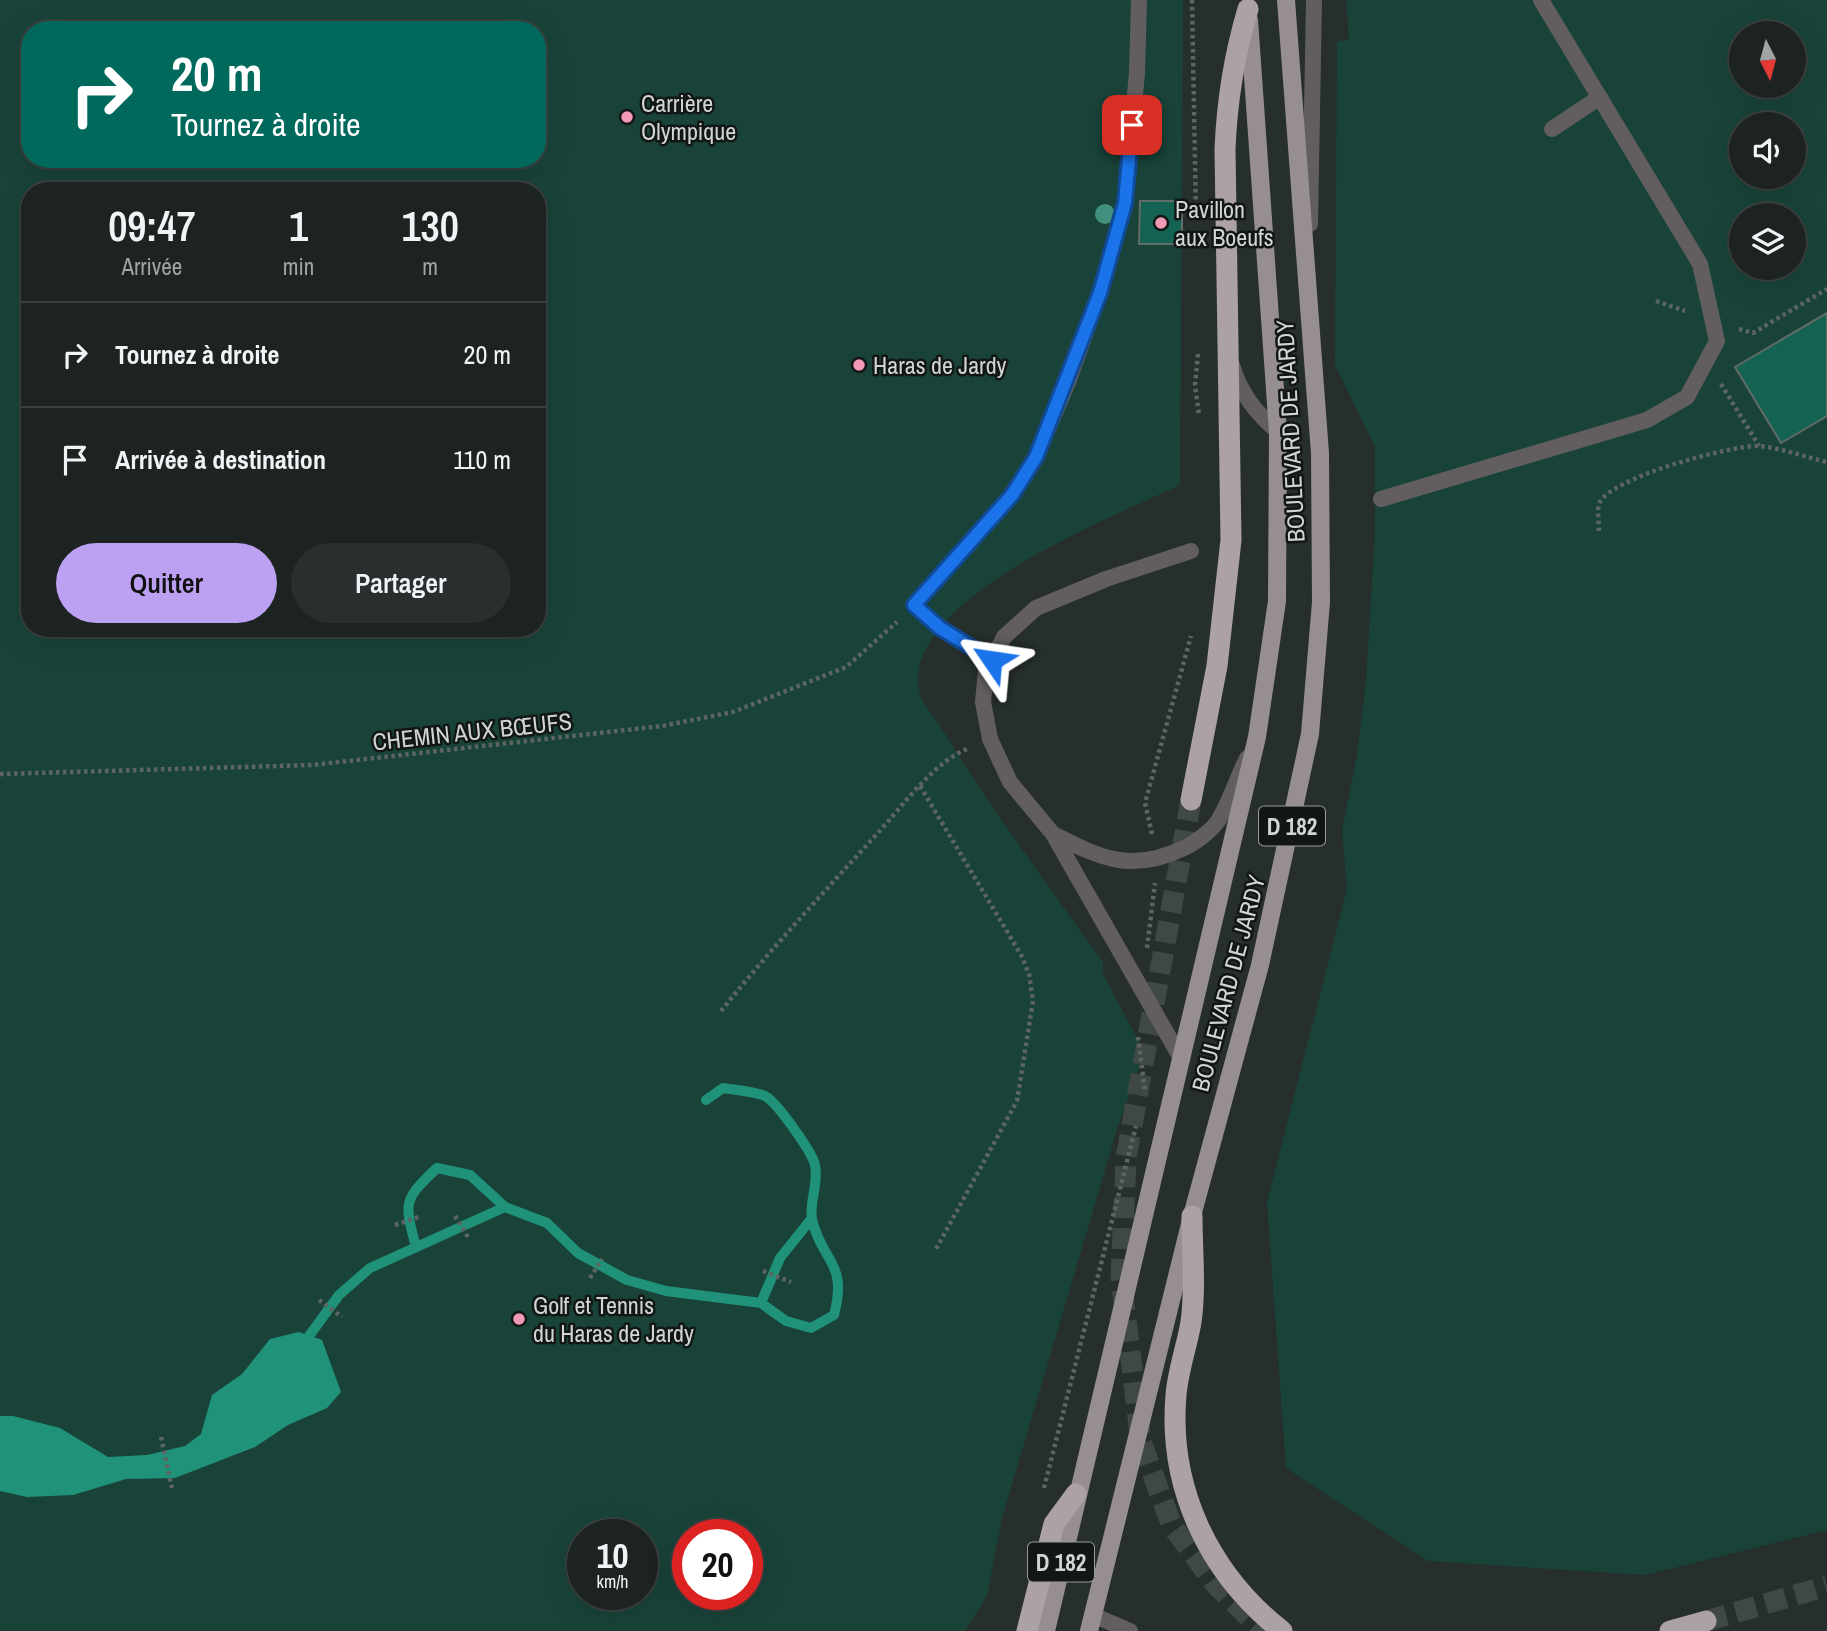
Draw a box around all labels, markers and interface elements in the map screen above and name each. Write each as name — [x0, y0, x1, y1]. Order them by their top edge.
north arrow — [1729, 21, 1806, 98]
map controls — [1729, 21, 1806, 280]
text: 20 m — [171, 40, 263, 106]
icon: right — [56, 49, 147, 140]
place label: Carrière Olympique — [641, 87, 736, 147]
pin — [1102, 95, 1162, 155]
text: Tournez à droite — [171, 103, 361, 146]
icon: arrive — [1113, 106, 1151, 144]
marker: Carrière Olympique — [619, 109, 635, 125]
button: sound — [1729, 112, 1806, 189]
place label: Pavillon aux Boeufs — [1175, 193, 1273, 253]
text: 09:47 — [108, 198, 196, 254]
text: 1 — [289, 198, 308, 254]
text: 130 — [401, 198, 459, 254]
button: layers — [1729, 203, 1806, 280]
marker: Pavillon aux Boeufs — [1153, 215, 1169, 231]
text: Arrivée — [121, 251, 182, 282]
text: min — [283, 251, 314, 282]
text: m — [422, 251, 438, 282]
street label: BOULEVARD DE JARDY — [1268, 319, 1312, 543]
icon: right — [56, 336, 94, 374]
text: Tournez à droite — [115, 337, 279, 372]
text: 20 m — [464, 337, 511, 372]
place label: Haras de Jardy — [873, 349, 1007, 381]
marker: Haras de Jardy — [851, 357, 867, 373]
icon: arrive — [56, 441, 94, 479]
text: Arrivée à destination — [115, 442, 326, 477]
text: 110 m — [453, 442, 511, 477]
button: Quitter — [56, 543, 277, 623]
button: Partager — [291, 543, 511, 623]
position arrow — [955, 623, 1029, 697]
street label: CHEMIN AUX BŒUFS — [371, 705, 573, 757]
road number: D 182 — [1259, 806, 1325, 846]
street label: BOULEVARD DE JARDY — [1184, 871, 1272, 1095]
place label: Golf et Tennis du Haras de Jardy — [533, 1289, 694, 1349]
marker: Golf et Tennis du Haras de Jardy — [511, 1311, 527, 1327]
speed limit sign: 20 — [672, 1519, 763, 1610]
text: 10 — [597, 1532, 628, 1579]
road number: D 182 — [1028, 1542, 1094, 1582]
text: km/h — [597, 1569, 629, 1594]

